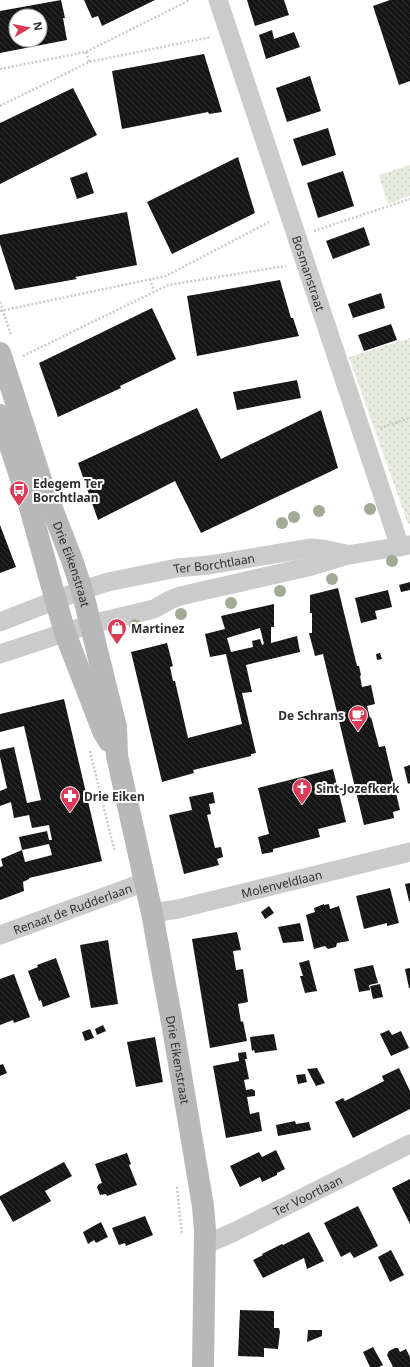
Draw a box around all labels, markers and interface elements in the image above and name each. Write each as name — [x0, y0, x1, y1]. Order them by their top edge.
north arrow — [8, 8, 48, 48]
text: N — [30, 20, 47, 32]
street label: Bosmanstraat — [288, 233, 330, 314]
place label: Edegem Ter Borchtlaan — [33, 475, 103, 506]
bus stop icon: Edegem Ter Borchtlaan — [8, 479, 30, 507]
street label: Drie Eikenstraat — [49, 519, 95, 609]
street label: Ter Borchtlaan — [172, 549, 256, 577]
shop icon: Martinez — [106, 617, 128, 645]
place label: Martinez — [131, 620, 185, 637]
cafe icon: De Schrans — [347, 704, 369, 732]
place label: De Schrans — [278, 707, 344, 724]
church icon: Sint-Jozefkerk — [291, 777, 313, 805]
place label: Sint-Jozefkerk — [316, 780, 400, 797]
pharmacy icon: Drie Eiken — [59, 785, 81, 813]
place label: Drie Eiken — [84, 788, 145, 805]
street label: Molenveldlaan — [239, 865, 324, 902]
street label: Renaat de Rudderlaan — [11, 879, 134, 938]
street label: Drie Eikenstraat — [162, 1014, 194, 1106]
street label: Ter Voortlaan — [270, 1171, 345, 1220]

